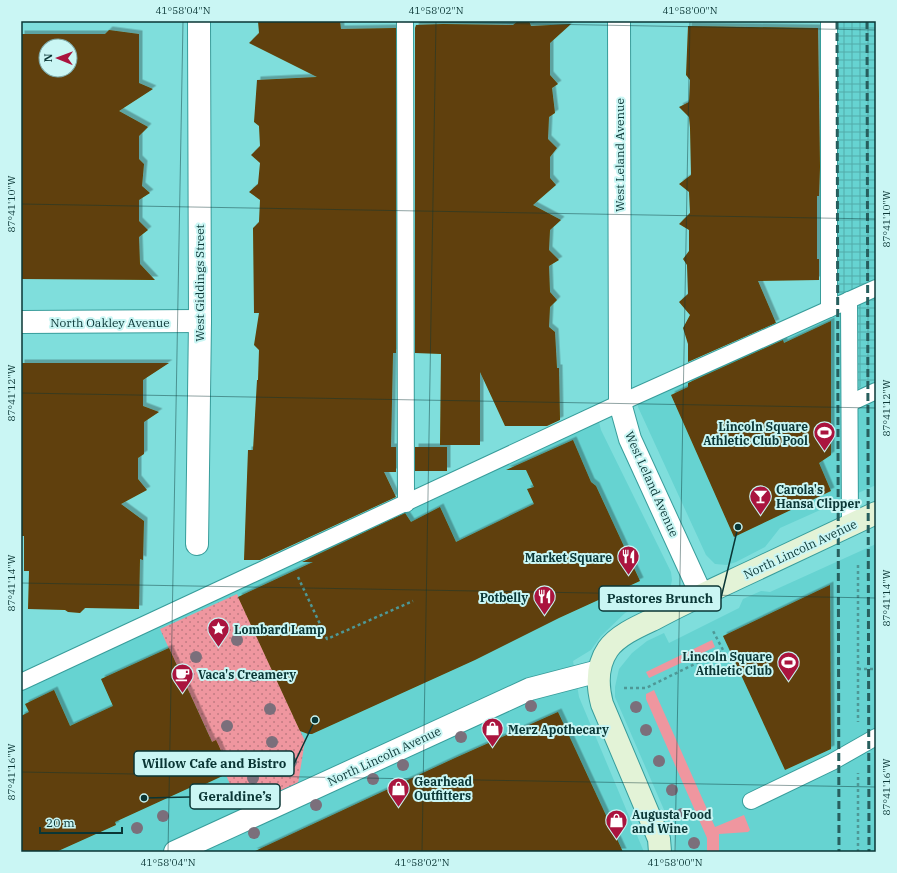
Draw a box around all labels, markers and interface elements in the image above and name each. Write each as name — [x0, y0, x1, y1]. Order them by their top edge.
text: 41°58'04"N — [156, 4, 211, 17]
text: 41°58'02"N — [409, 4, 464, 17]
text: 41°58'00"N — [663, 4, 718, 17]
north arrow — [38, 38, 78, 78]
text: N — [41, 53, 55, 62]
street label: West Leland Avenue — [612, 98, 627, 212]
text: 87°41'10"W — [5, 175, 18, 233]
text: 87°41'10"W — [880, 190, 893, 248]
street label: West Giddings Street — [192, 224, 207, 342]
street label: North Oakley Avenue — [50, 315, 170, 330]
text: 87°41'12"W — [5, 364, 18, 422]
text: 87°41'12"W — [880, 379, 893, 437]
place label: Lincoln Square Athletic Club Pool — [703, 419, 808, 448]
sports icon: Lincoln Square Athletic Club Pool — [811, 420, 837, 453]
street label: West Leland Avenue — [622, 429, 682, 539]
place label: Carola's Hansa Clipper — [776, 482, 860, 511]
bar icon: Carola's Hansa Clipper — [748, 483, 774, 516]
street label: North Lincoln Avenue — [741, 516, 859, 582]
restaurant icon: Market Square — [615, 544, 641, 577]
place label: Market Square — [525, 550, 612, 565]
text: 87°41'14"W — [5, 554, 18, 612]
text: 87°41'14"W — [880, 569, 893, 627]
restaurant icon: Potbelly — [531, 584, 557, 617]
callout: Pastores Brunch — [599, 586, 721, 611]
place label: Potbelly — [480, 590, 528, 605]
text: Pastores Brunch — [607, 590, 714, 607]
place icon: Lombard Lamp — [205, 616, 231, 649]
place label: Lombard Lamp — [234, 622, 325, 637]
place label: Lincoln Square Athletic Club — [682, 649, 772, 678]
sports icon: Lincoln Square Athletic Club — [775, 650, 801, 683]
cafe icon: Vaca's Creamery — [169, 661, 195, 694]
place label: Vaca's Creamery — [198, 667, 296, 682]
shop icon: Merz Apothecary — [480, 716, 506, 749]
place label: Merz Apothecary — [508, 722, 609, 737]
street label: North Lincoln Avenue — [325, 723, 443, 789]
text: 87°41'16"W — [5, 743, 18, 801]
callout: Willow Cafe and Bistro — [134, 751, 294, 776]
text: Willow Cafe and Bistro — [142, 755, 287, 772]
text: 87°41'16"W — [880, 758, 893, 816]
place label: Gearhead Outfitters — [414, 774, 473, 803]
shop icon: Gearhead Outfitters — [386, 775, 412, 808]
callout: Geraldine’s — [190, 784, 280, 809]
text: Geraldine’s — [198, 788, 272, 805]
place label: Augusta Food and Wine — [632, 807, 712, 836]
shop icon: Augusta Food and Wine — [604, 808, 630, 841]
scale bar — [40, 809, 122, 835]
text: 20 m — [46, 815, 75, 830]
text: 41°58'04"N — [141, 856, 196, 869]
text: 41°58'02"N — [395, 856, 450, 869]
text: 41°58'00"N — [648, 856, 703, 869]

